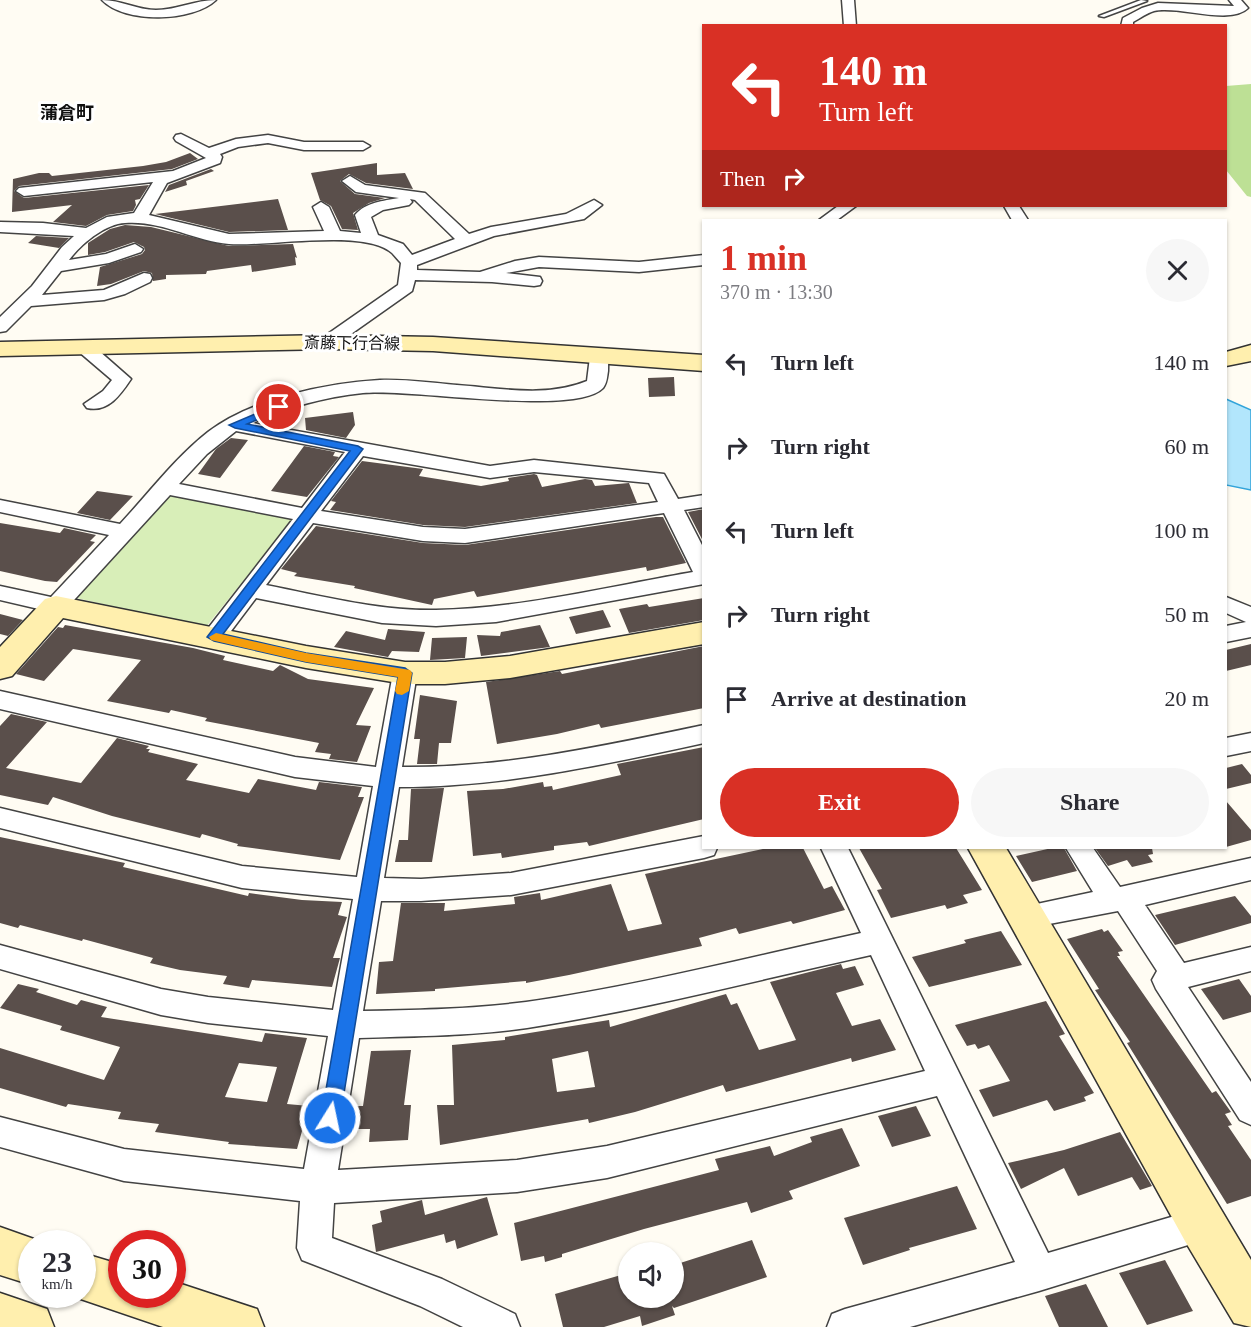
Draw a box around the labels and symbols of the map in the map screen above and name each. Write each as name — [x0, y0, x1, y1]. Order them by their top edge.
district label: 蒲倉町 — [40, 103, 94, 123]
street label: 斎藤下行合線 — [304, 334, 400, 352]
pin — [253, 381, 304, 432]
position arrow — [298, 1086, 362, 1150]
speed limit sign: 30 — [108, 1230, 186, 1308]

